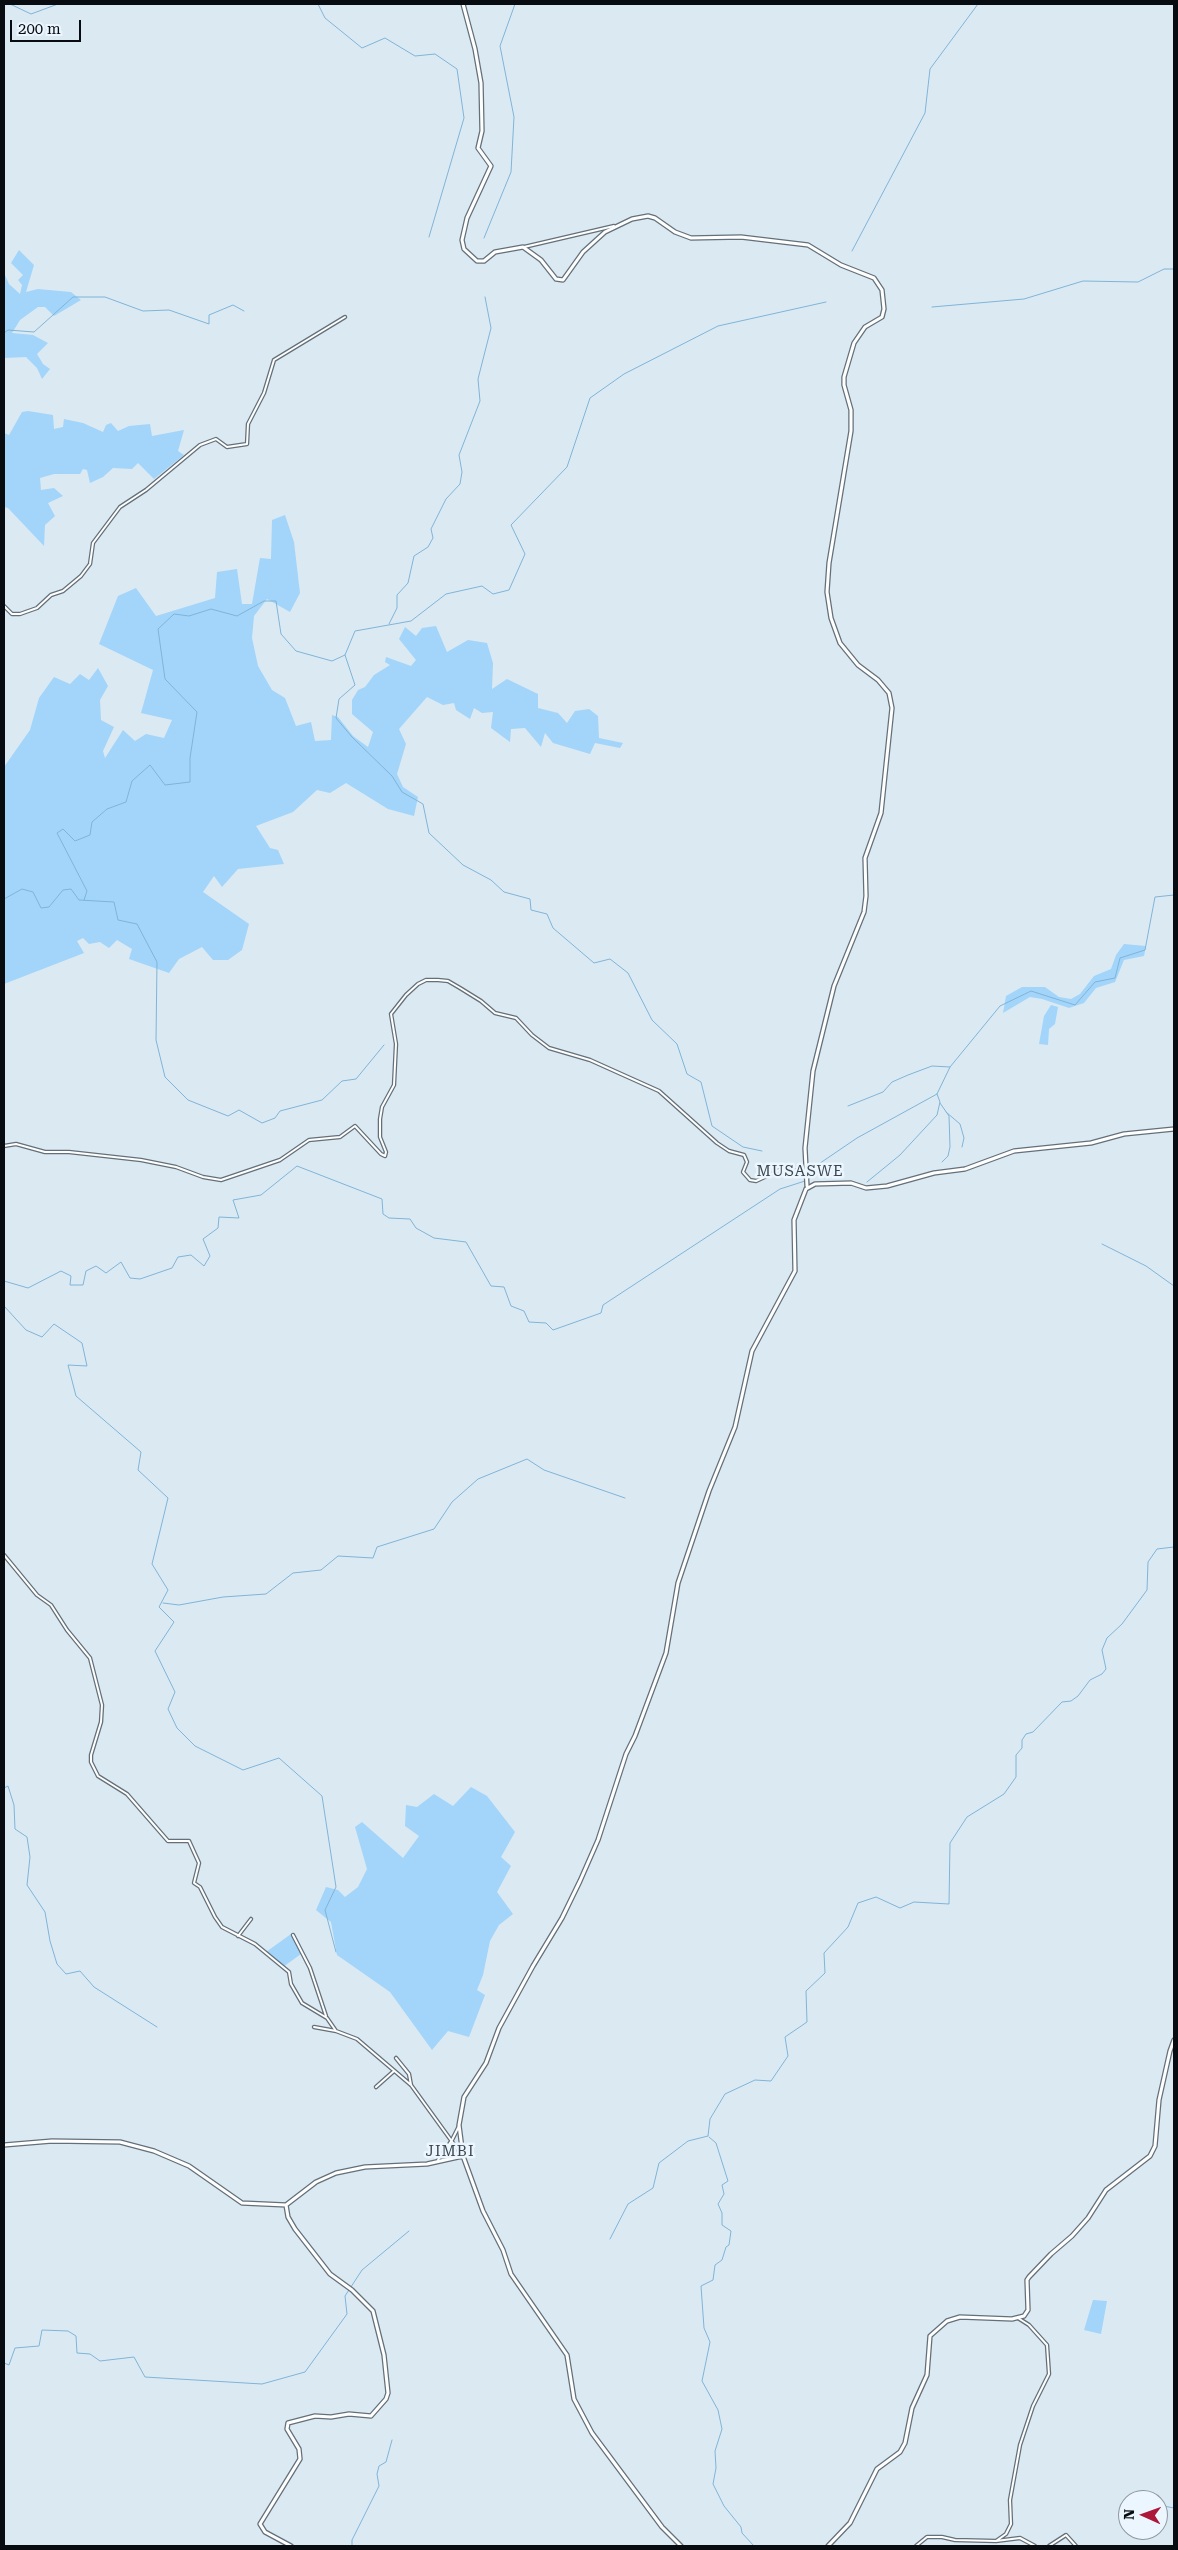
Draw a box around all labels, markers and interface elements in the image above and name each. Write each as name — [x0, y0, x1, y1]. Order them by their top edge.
scale bar — [12, 10, 84, 42]
text: 200 m — [18, 20, 61, 38]
district label: MUSASWE — [756, 1163, 844, 1181]
district label: JIMBI — [425, 2143, 475, 2161]
north arrow — [1118, 2490, 1168, 2540]
text: N — [1121, 2509, 1137, 2520]

